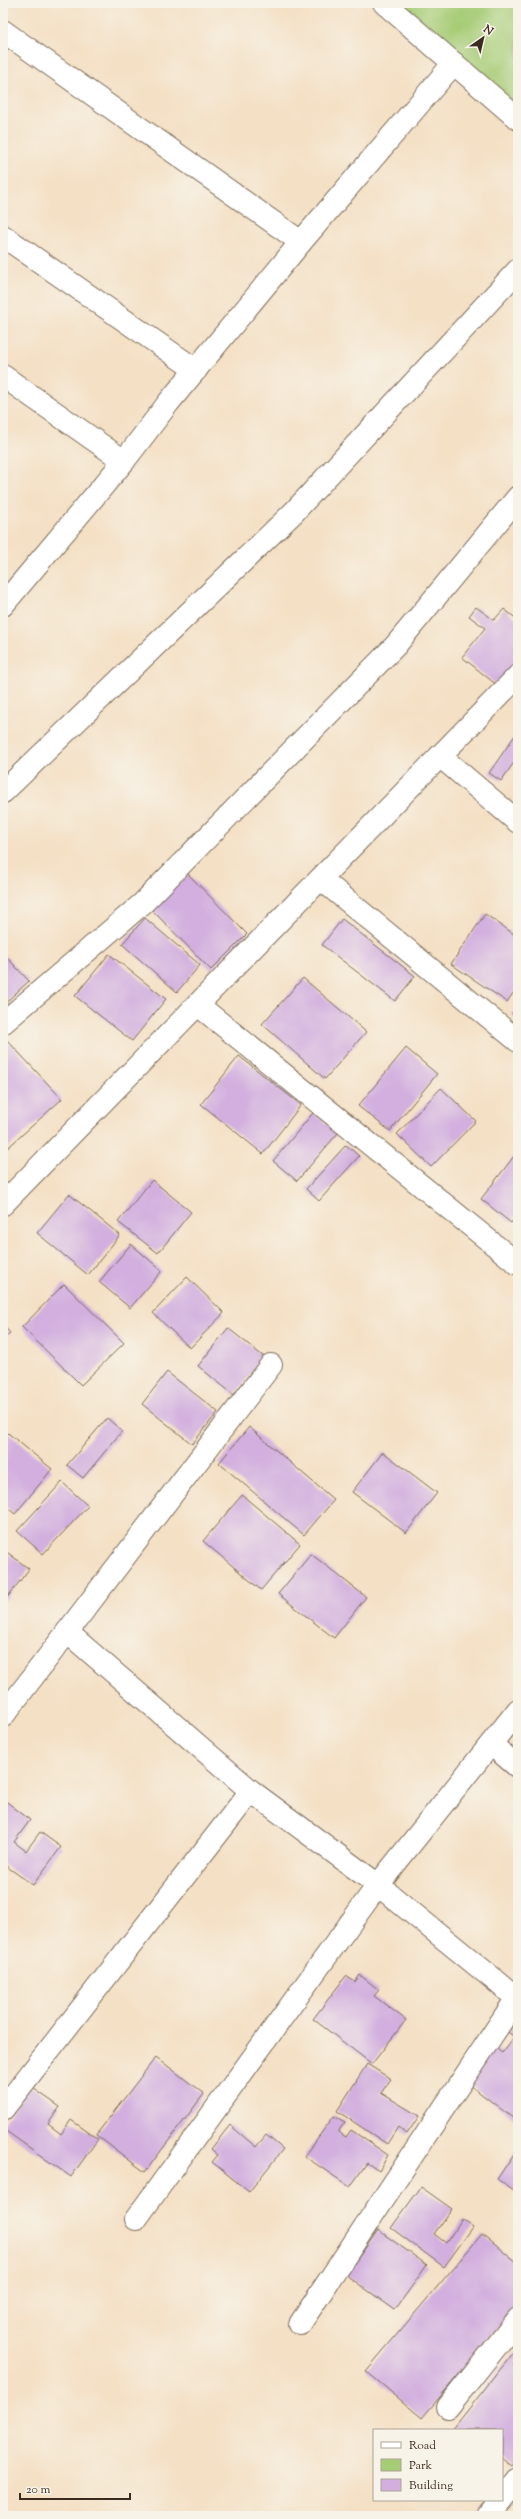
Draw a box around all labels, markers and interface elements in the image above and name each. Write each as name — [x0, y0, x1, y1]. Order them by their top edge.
north arrow — [463, 18, 503, 58]
text: N — [479, 21, 496, 40]
legend — [373, 2429, 503, 2501]
text: Road — [409, 2437, 436, 2455]
text: Park — [409, 2457, 432, 2475]
scale bar — [20, 2475, 130, 2501]
text: Building — [409, 2477, 453, 2495]
text: 20 m — [26, 2481, 51, 2499]

